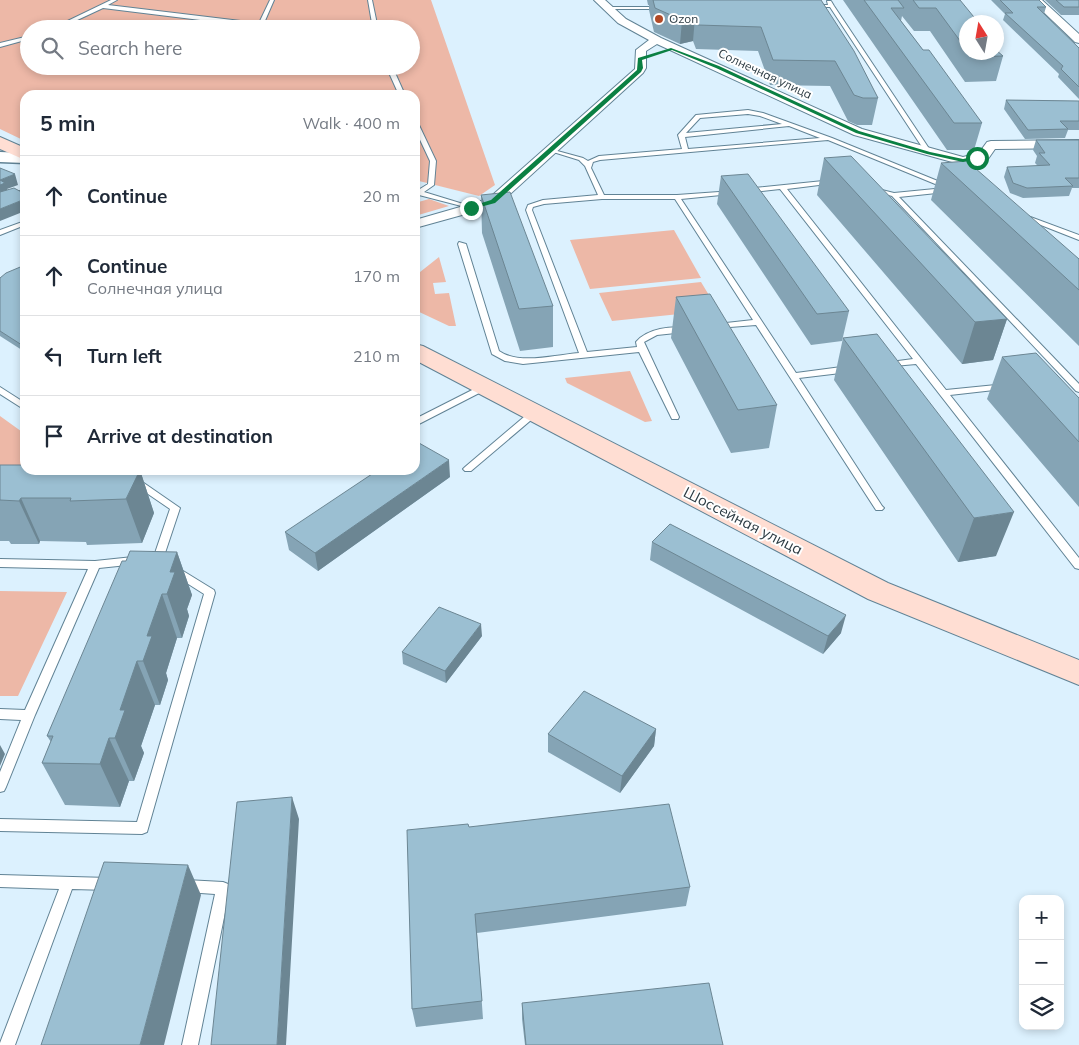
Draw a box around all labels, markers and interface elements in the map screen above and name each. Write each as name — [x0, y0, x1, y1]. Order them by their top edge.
place label: Ozon — [669, 11, 698, 26]
marker: Ozon — [653, 13, 665, 25]
north arrow — [959, 15, 1004, 60]
search box — [20, 20, 420, 75]
icon: search — [38, 34, 66, 62]
text: Search here — [78, 36, 182, 60]
street label: Солнечная улица — [716, 45, 814, 102]
text: 5 min — [40, 110, 95, 136]
text: Walk · 400 m — [302, 113, 400, 133]
route start — [966, 147, 989, 170]
icon: ahead — [40, 182, 68, 210]
text: Continue — [87, 184, 167, 208]
text: 20 m — [363, 186, 400, 206]
route end — [460, 197, 483, 220]
text: Continue — [87, 254, 167, 278]
icon: ahead — [40, 262, 68, 290]
text: 170 m — [353, 266, 400, 286]
text: Солнечная улица — [87, 278, 223, 298]
icon: left — [40, 342, 68, 370]
text: Turn left — [87, 344, 162, 368]
text: 210 m — [353, 346, 400, 366]
icon: arrive — [40, 422, 68, 450]
text: Arrive at destination — [87, 424, 273, 448]
street label: Шоссейная улица — [680, 482, 806, 559]
map controls — [1019, 895, 1064, 1030]
button: + — [1019, 895, 1064, 940]
button: − — [1019, 940, 1064, 985]
button: layers — [1019, 985, 1064, 1030]

